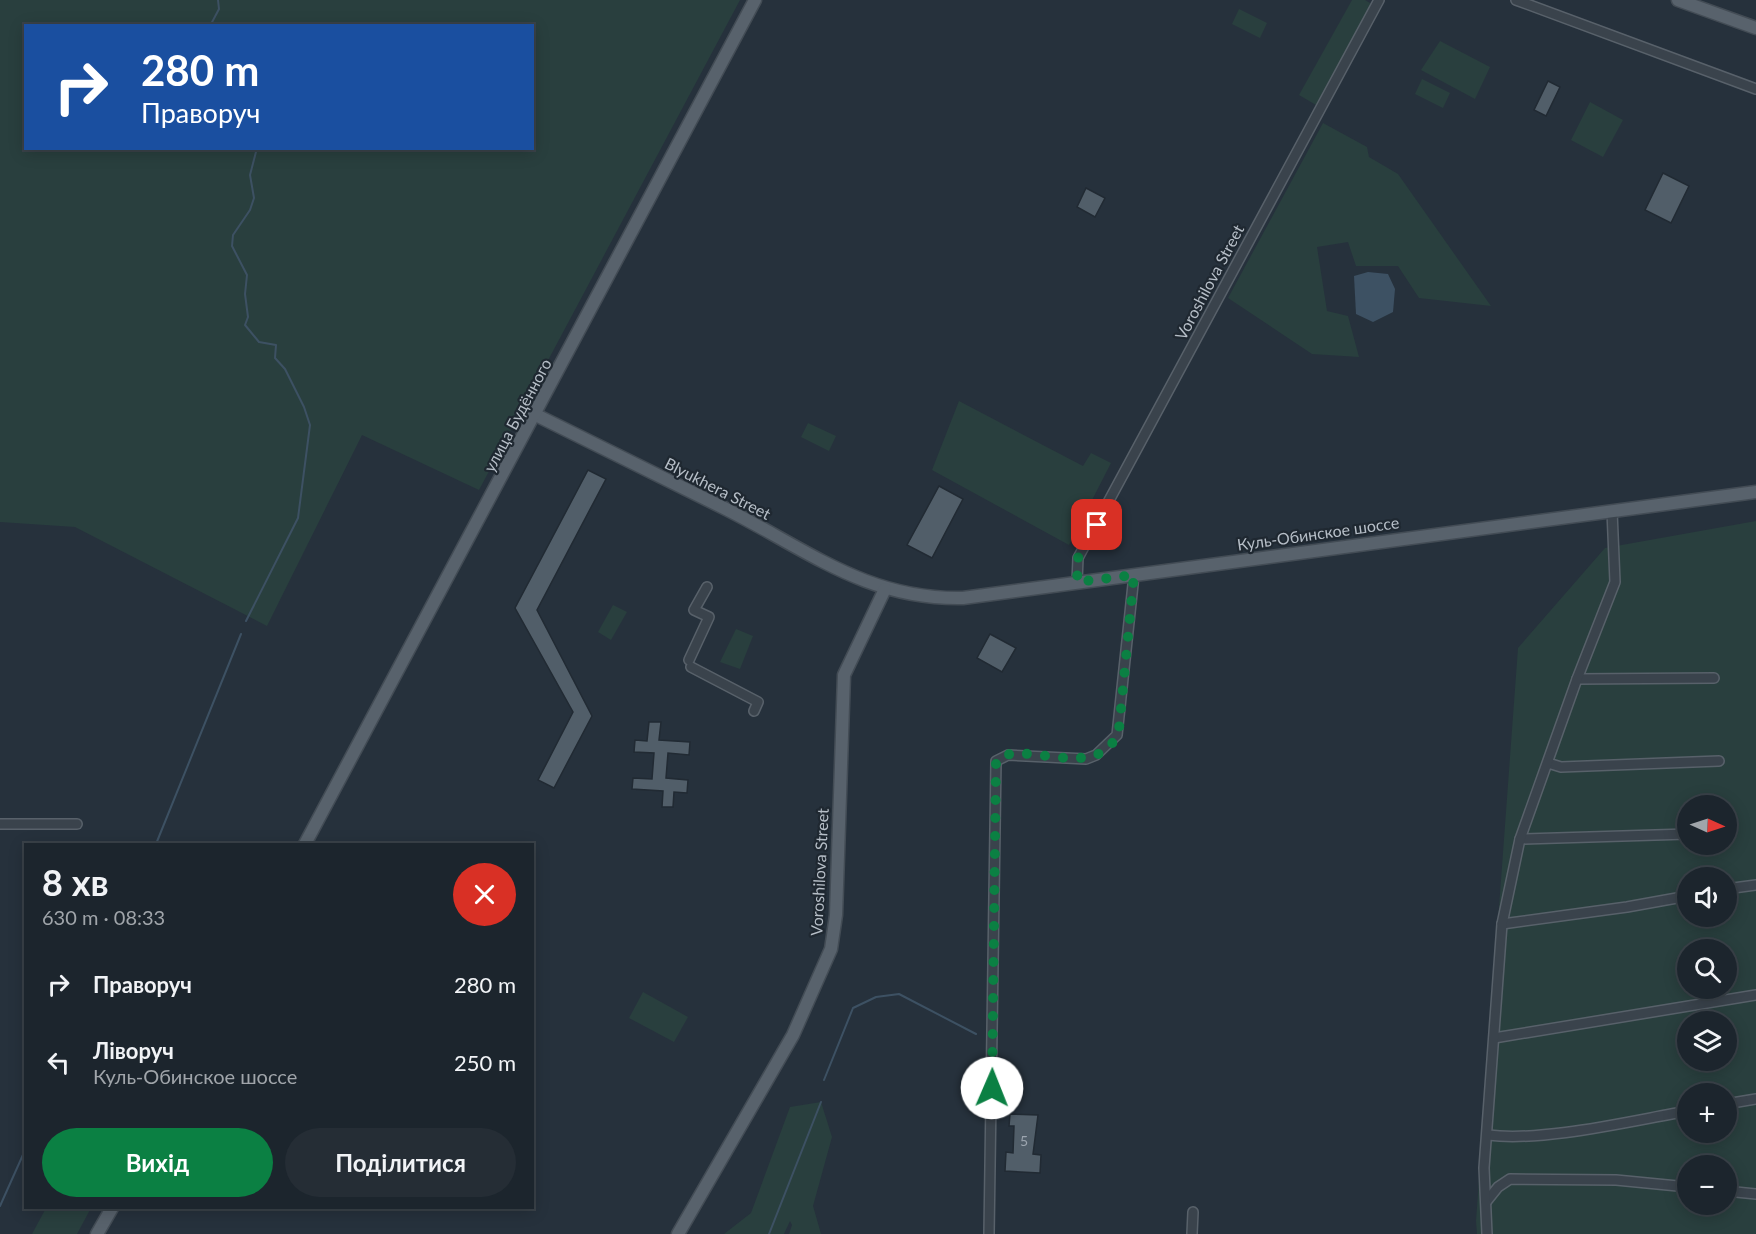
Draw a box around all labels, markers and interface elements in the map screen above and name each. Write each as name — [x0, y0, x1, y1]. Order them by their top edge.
text: 280 m — [141, 45, 259, 95]
icon: right — [42, 48, 120, 126]
text: Праворуч — [141, 96, 261, 129]
street label: Voroshilova Street — [1171, 221, 1248, 343]
street label: улица Будённого — [479, 355, 555, 475]
street label: Blyukhera Street — [662, 453, 774, 523]
pin — [1071, 499, 1122, 550]
icon: arrive — [1080, 508, 1113, 541]
street label: Куль-Обинское шоссе — [1236, 512, 1400, 554]
north arrow — [1677, 795, 1737, 855]
map controls — [1677, 795, 1737, 1215]
street label: Voroshilova Street — [806, 807, 832, 936]
text: 8 хв — [42, 860, 109, 904]
button: close — [453, 863, 516, 926]
button: sound — [1677, 867, 1737, 927]
text: 630 m · 08:33 — [42, 905, 165, 929]
button: search — [1677, 939, 1737, 999]
icon: right — [42, 968, 75, 1001]
text: Праворуч — [93, 971, 192, 998]
text: 280 m — [454, 971, 516, 998]
button: layers — [1677, 1011, 1737, 1071]
text: Ліворуч — [93, 1037, 174, 1064]
icon: left — [42, 1046, 75, 1079]
text: 250 m — [454, 1049, 516, 1076]
position arrow — [960, 1056, 1024, 1120]
text: Куль-Обинское шоссе — [93, 1064, 297, 1088]
button: + — [1677, 1083, 1737, 1143]
button: Вихід — [42, 1128, 273, 1197]
button: Поділитися — [285, 1128, 516, 1197]
house number: 5 — [1020, 1132, 1028, 1149]
button: − — [1677, 1155, 1737, 1215]

